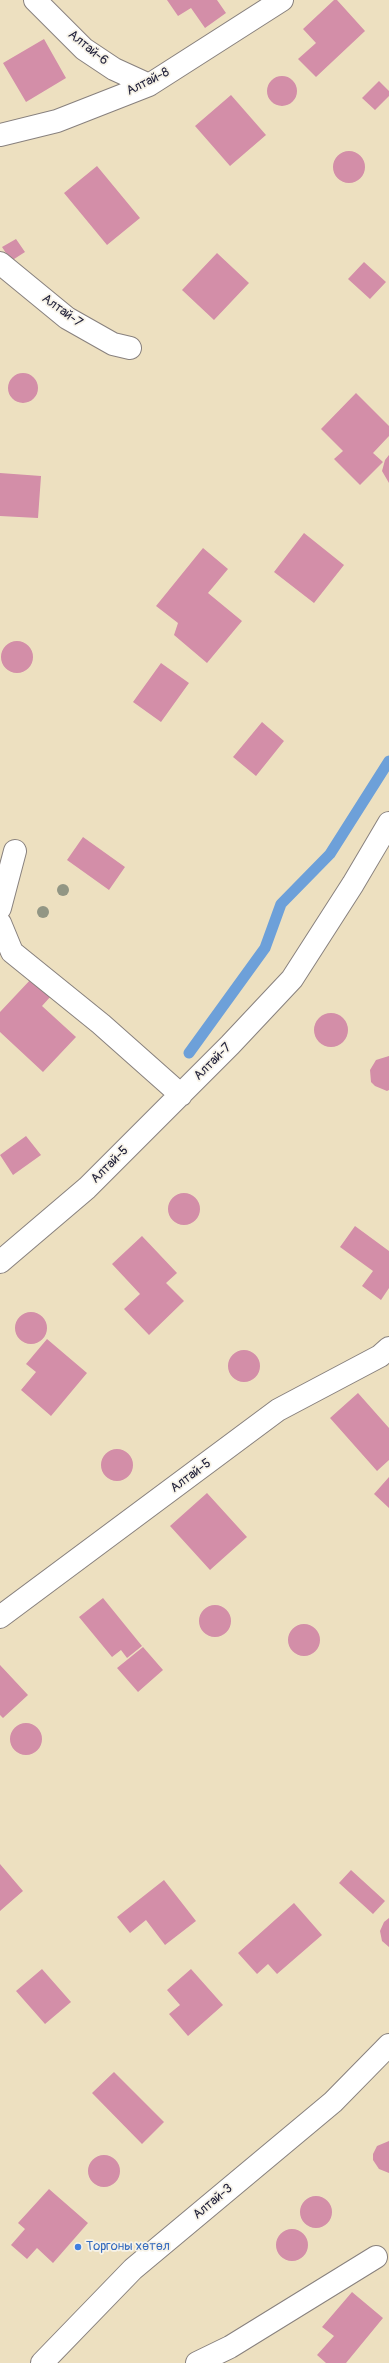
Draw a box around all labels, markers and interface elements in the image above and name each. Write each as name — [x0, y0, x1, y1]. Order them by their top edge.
street label: Алтай-6 — [65, 27, 111, 69]
street label: Алтай-8 — [124, 65, 172, 99]
street label: Алтай-7 — [39, 291, 85, 331]
street label: Алтай-7 — [191, 1040, 235, 1084]
street label: Алтай-5 — [88, 1143, 132, 1187]
street label: Алтай-5 — [168, 1456, 214, 1496]
street label: Алтай-3 — [190, 2181, 236, 2223]
place label: Торгоны хөтөл — [86, 2239, 170, 2255]
marker: Торгоны хөтөл — [73, 2242, 83, 2252]

